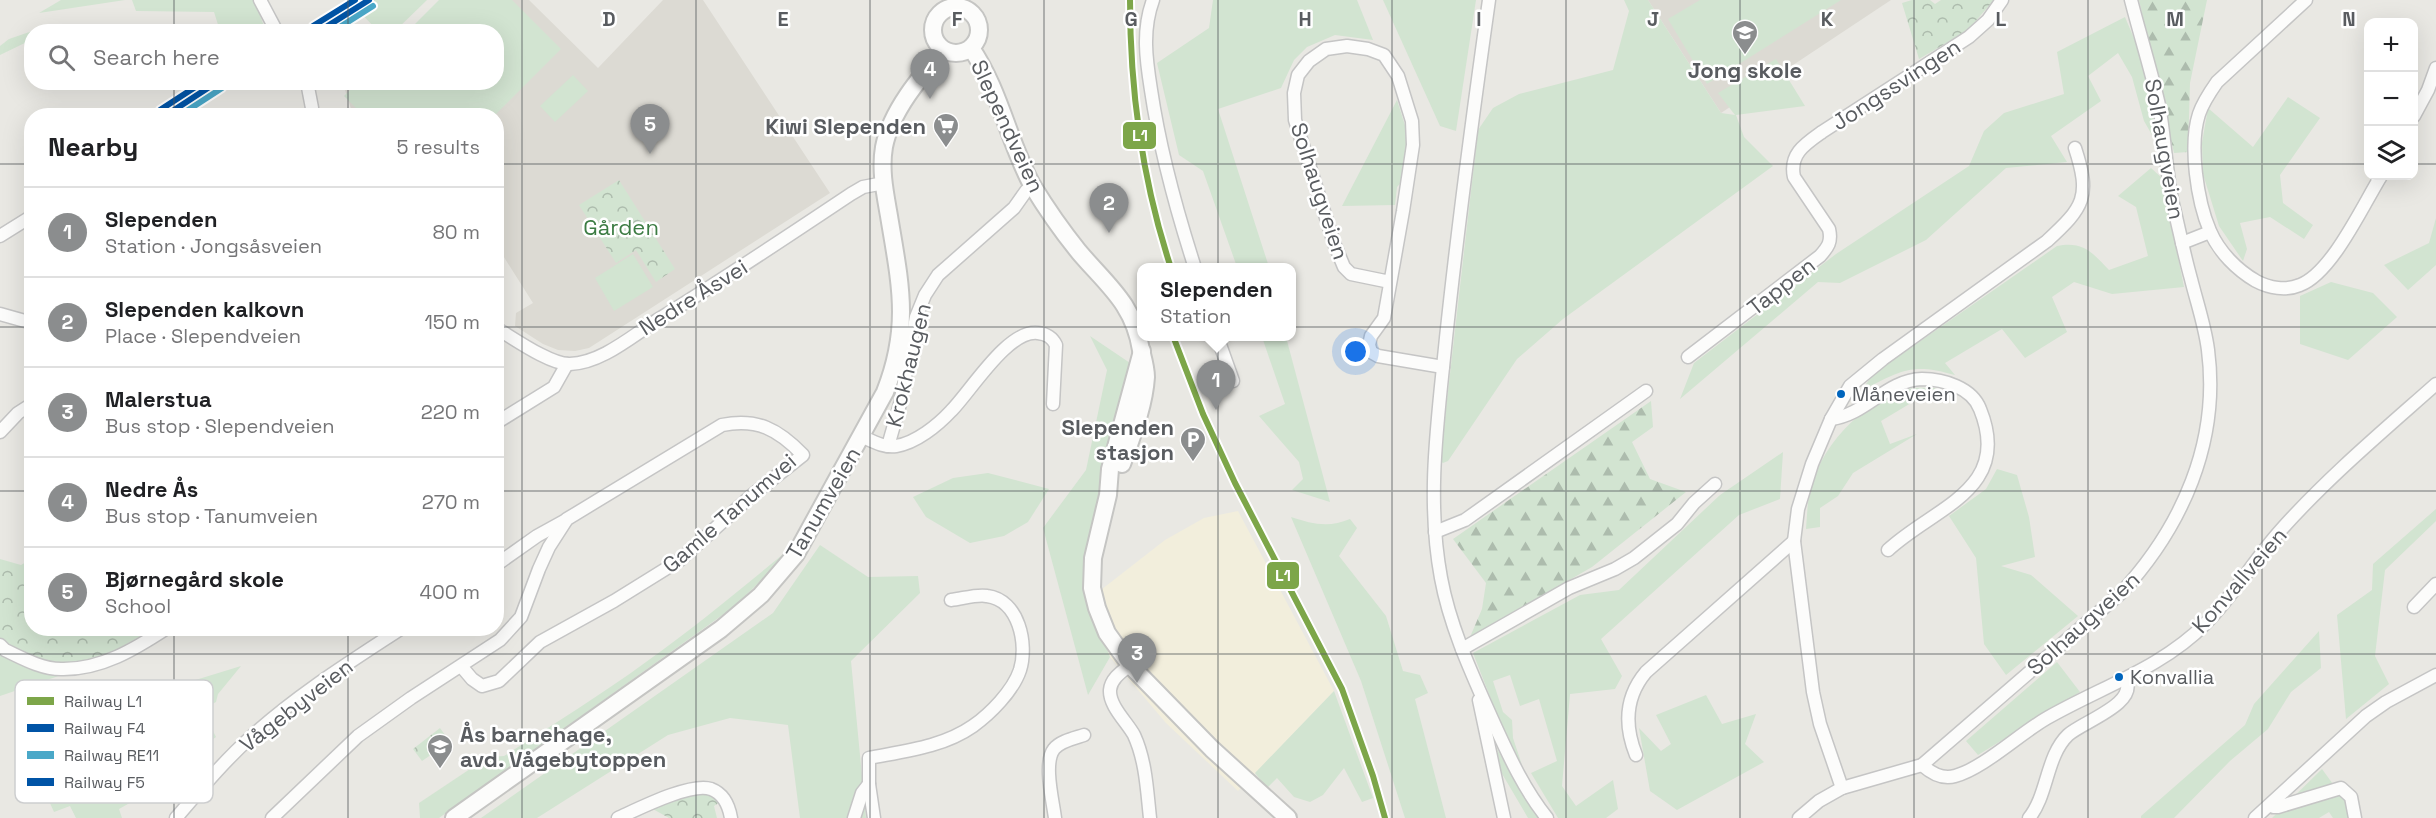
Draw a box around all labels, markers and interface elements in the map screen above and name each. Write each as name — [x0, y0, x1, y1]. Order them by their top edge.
text: D — [602, 6, 616, 32]
text: E — [777, 6, 789, 32]
text: F — [952, 6, 963, 32]
text: G — [1124, 6, 1138, 32]
text: H — [1298, 6, 1312, 32]
text: I — [1476, 6, 1482, 32]
text: J — [1647, 6, 1659, 32]
text: K — [1821, 6, 1834, 32]
text: L — [1996, 6, 2007, 32]
text: M — [2166, 6, 2184, 32]
text: N — [2342, 6, 2356, 32]
school or university icon: Jong skole — [1730, 18, 1760, 56]
map controls — [2364, 18, 2418, 180]
button: + — [2364, 18, 2418, 72]
search box — [24, 24, 504, 90]
street label: Jongssvingen — [1826, 32, 1966, 136]
icon: search — [45, 41, 78, 74]
text: Search here — [93, 43, 220, 71]
pin: 4 — [910, 50, 950, 99]
street label: Slependveien — [965, 55, 1051, 197]
place label: Jong skole — [1688, 56, 1802, 84]
button: − — [2364, 72, 2418, 126]
street label: Solhaugveien — [2139, 77, 2191, 221]
pin: 5 — [630, 104, 670, 154]
supermarket icon: Kiwi Slependen — [931, 111, 961, 149]
place label: Kiwi Slependen — [765, 112, 926, 140]
street label: Solhaugveien — [1285, 119, 1355, 263]
line badge: L1 — [1122, 121, 1157, 150]
text: L1 — [1132, 125, 1148, 146]
button: layers — [2364, 126, 2418, 180]
text: Nearby — [48, 130, 138, 164]
text: 5 results — [396, 134, 480, 160]
pin: 2 — [1090, 184, 1128, 233]
text: Slependen — [105, 205, 217, 233]
park label: Gården — [583, 213, 659, 241]
text: 1 — [63, 219, 72, 245]
text: 80 m — [432, 219, 480, 245]
text: Station · Jongsåsveien — [105, 233, 322, 259]
street label: Tappen — [1741, 251, 1821, 321]
street label: Nedre Åsvei — [633, 253, 753, 341]
popup — [1137, 263, 1296, 341]
text: Slependen — [1160, 275, 1273, 303]
text: Slependen kalkovn — [105, 295, 304, 323]
street label: Krokhaugen — [879, 300, 937, 430]
text: Station — [1160, 303, 1231, 329]
text: 2 — [62, 309, 73, 335]
text: 150 m — [425, 309, 480, 335]
text: Place · Slependveien — [105, 323, 301, 349]
your location — [1341, 337, 1370, 366]
pin: 1 — [1196, 360, 1236, 410]
place label: Måneveien — [1852, 381, 1956, 407]
text: Malerstua — [105, 385, 212, 413]
marker: Måneveien — [1835, 388, 1847, 400]
text: 3 — [61, 399, 74, 425]
text: 220 m — [421, 399, 480, 425]
text: Bus stop · Slependveien — [105, 413, 335, 439]
place label: Slependen stasjon — [1062, 413, 1174, 466]
parking icon: Slependen stasjon — [1178, 425, 1208, 463]
street label: Tanumveien — [780, 442, 866, 564]
street label: Gamle Tanumvei — [656, 447, 802, 579]
text: Nedre Ås — [105, 475, 198, 503]
text: 4 — [61, 489, 74, 515]
text: 270 m — [422, 489, 480, 515]
text: Bus stop · Tanumveien — [105, 503, 318, 529]
street label: Konvallveien — [2185, 521, 2293, 639]
line badge: L1 — [1266, 561, 1300, 590]
text: Bjørnegård skole — [105, 565, 284, 593]
text: L1 — [1275, 565, 1291, 586]
street label: Solhaugveien — [2021, 565, 2145, 681]
text: 5 — [62, 579, 74, 605]
text: 400 m — [420, 579, 480, 605]
text: School — [105, 593, 171, 619]
pin: 3 — [1118, 634, 1156, 683]
street label: Vågebyveien — [234, 652, 358, 758]
place label: Konvallia — [2130, 664, 2214, 690]
marker: Konvallia — [2113, 671, 2125, 683]
legend — [15, 680, 213, 803]
text: Railway L1 — [64, 691, 142, 712]
text: Railway F4 — [64, 718, 145, 739]
place label: Ås barnehage, avd. Vågebytoppen — [460, 720, 666, 773]
school or university icon: Ås barnehage, avd. Vågebytoppen — [425, 732, 455, 770]
text: Railway RE11 — [64, 745, 159, 766]
text: Railway F5 — [64, 772, 145, 793]

